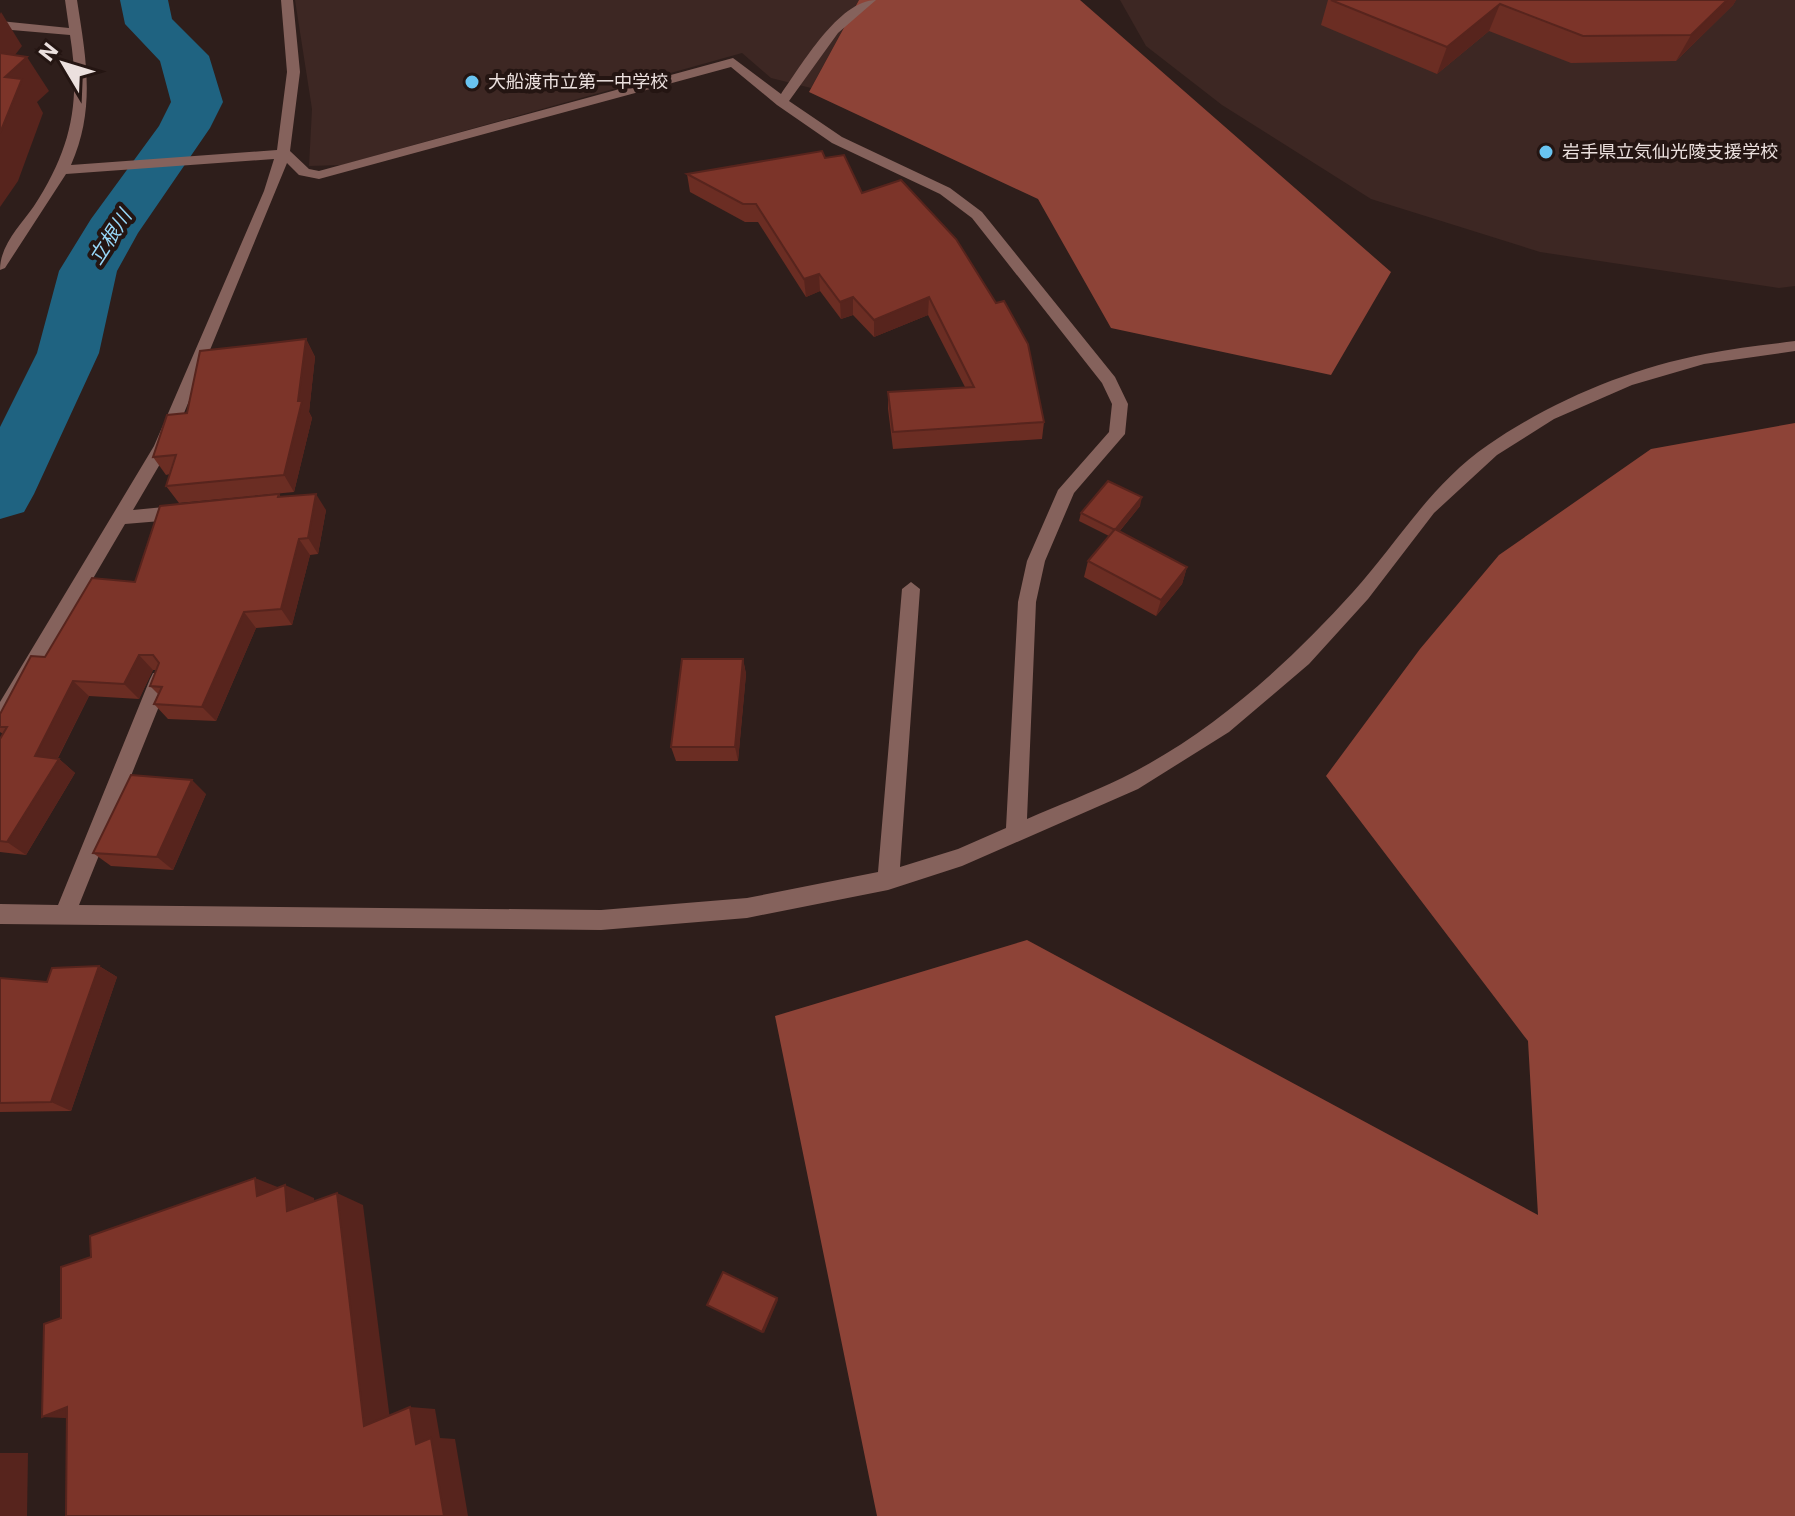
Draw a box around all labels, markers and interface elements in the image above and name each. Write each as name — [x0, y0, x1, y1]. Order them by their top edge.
north arrow — [24, 24, 104, 104]
text: N — [34, 38, 63, 66]
place label: 大船渡市立第一中学校 — [488, 71, 668, 92]
marker: 大船渡市立第一中学校 — [463, 73, 481, 91]
place label: 岩手県立気仙光陵支援学校 — [1562, 141, 1778, 162]
marker: 岩手県立気仙光陵支援学校 — [1537, 143, 1555, 161]
water label: 立根川 — [84, 204, 137, 269]

